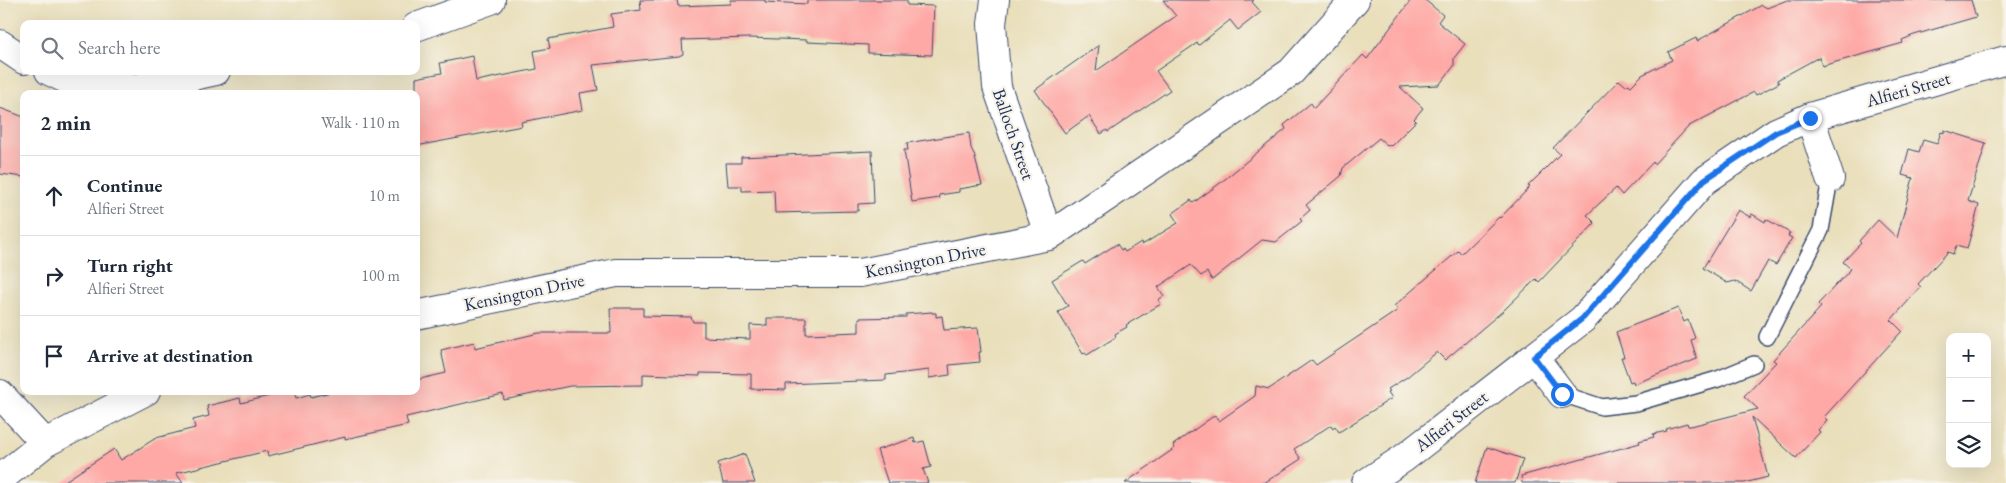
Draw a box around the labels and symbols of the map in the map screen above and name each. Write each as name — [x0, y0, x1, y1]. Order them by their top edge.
street label: Alfieri Street — [1862, 66, 1953, 112]
street label: Balloch Street — [988, 85, 1040, 183]
route end — [1799, 107, 1822, 130]
street label: Kensington Drive — [863, 237, 987, 283]
street label: Kensington Drive — [462, 268, 586, 316]
route start — [1551, 383, 1574, 406]
street label: Alfieri Street — [1409, 385, 1493, 457]

